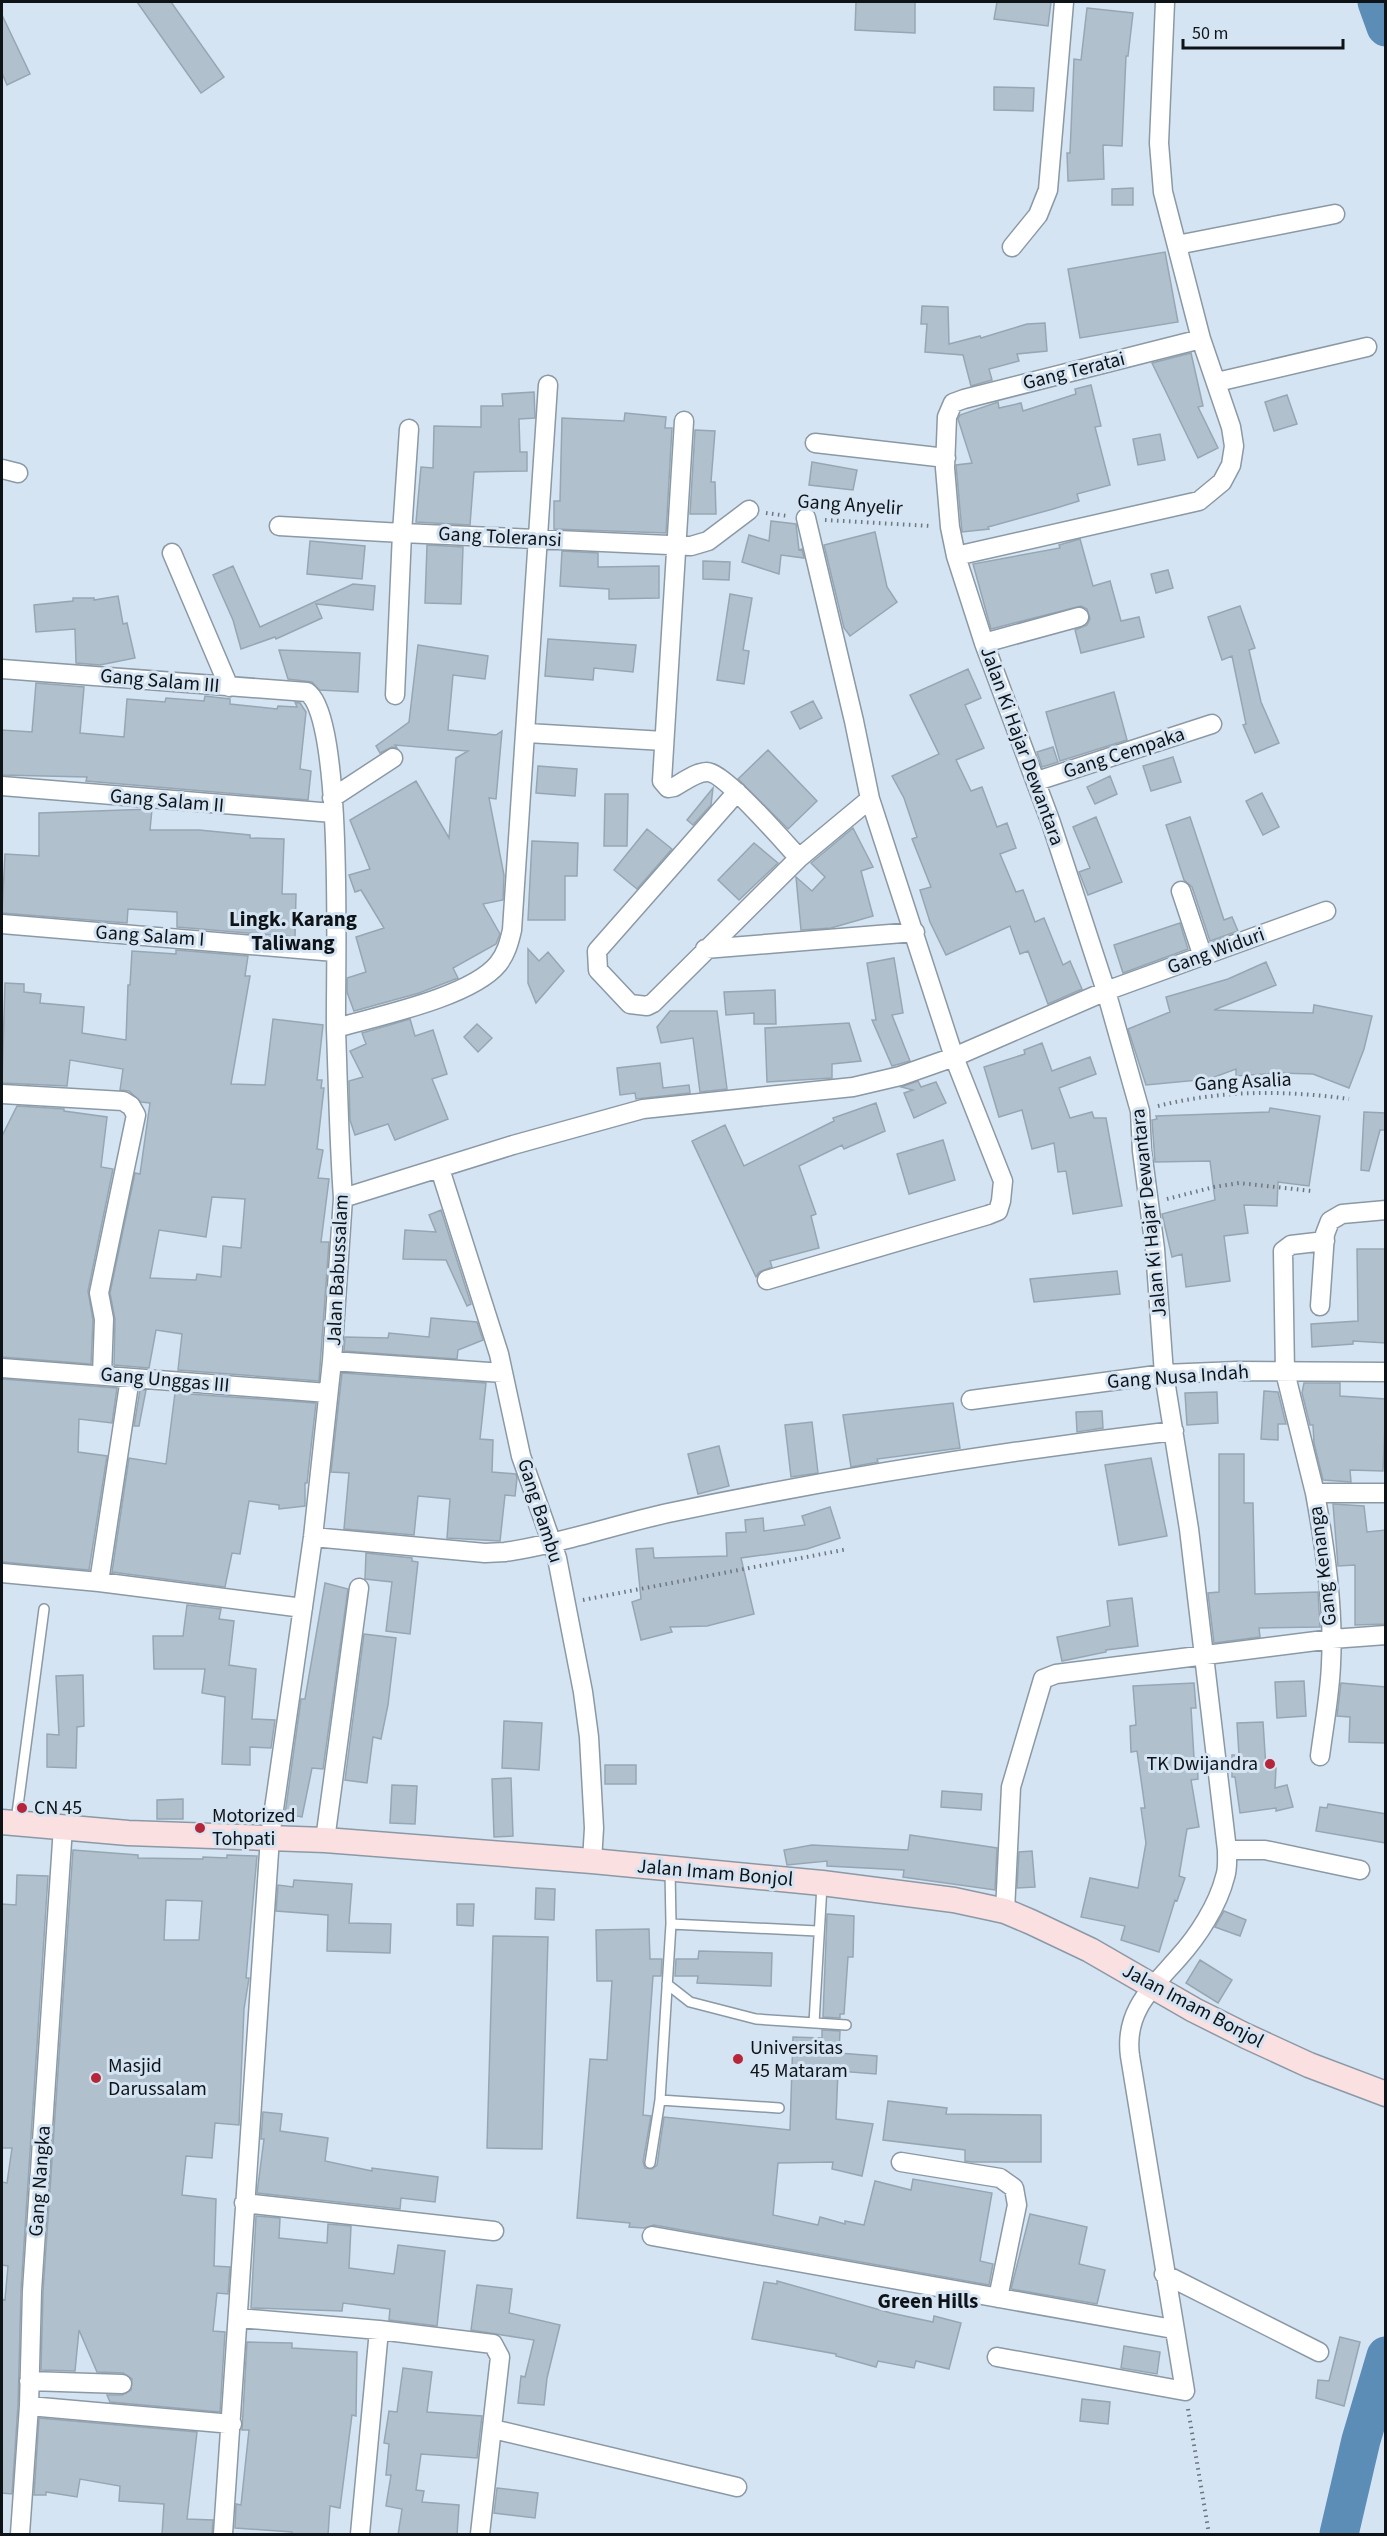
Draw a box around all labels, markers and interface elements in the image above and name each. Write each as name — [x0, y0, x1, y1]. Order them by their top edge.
scale bar — [1183, 12, 1344, 50]
text: 50 m — [1192, 21, 1228, 46]
street label: Gang Teratai — [1020, 345, 1128, 397]
street label: Gang Anyelir — [796, 487, 904, 523]
street label: Gang Toleransi — [438, 520, 562, 554]
street label: Jalan Ki Hajar Dewantara — [973, 643, 1071, 849]
street label: Gang Salam III — [99, 662, 221, 700]
street label: Gang Cempaka — [1060, 720, 1188, 786]
street label: Gang Salam II — [109, 782, 225, 820]
district label: Lingk. Karang Taliwang — [229, 904, 357, 958]
street label: Gang Salam I — [95, 918, 205, 954]
street label: Gang Widuri — [1163, 920, 1269, 982]
street label: Gang Asalia — [1194, 1065, 1292, 1099]
street label: Jalan Ki Hajar Dewantara — [1124, 1107, 1174, 1319]
street label: Jalan Babussalam — [320, 1193, 356, 1347]
street label: Gang Nusa Indah — [1106, 1358, 1250, 1396]
street label: Gang Unggas III — [99, 1360, 231, 1400]
street label: Gang Bambu — [510, 1455, 570, 1567]
street label: Gang Kenanga — [1302, 1504, 1344, 1628]
place label: TK Dwijandra — [1146, 1750, 1258, 1778]
marker: TK Dwijandra — [1263, 1757, 1277, 1771]
place label: CN 45 — [34, 1794, 82, 1822]
marker: CN 45 — [15, 1801, 29, 1815]
place label: Motorized Tohpati — [212, 1802, 296, 1853]
marker: Motorized Tohpati — [193, 1821, 207, 1835]
street label: Jalan Imam Bonjol — [636, 1852, 794, 1894]
street label: Jalan Imam Bonjol — [1117, 1957, 1269, 2055]
place label: Universitas 45 Mataram — [750, 2034, 848, 2085]
place label: Masjid Darussalam — [108, 2052, 207, 2103]
marker: Universitas 45 Mataram — [731, 2052, 745, 2066]
marker: Masjid Darussalam — [89, 2071, 103, 2085]
street label: Gang Nangka — [22, 2125, 58, 2237]
district label: Green Hills — [878, 2286, 978, 2316]

